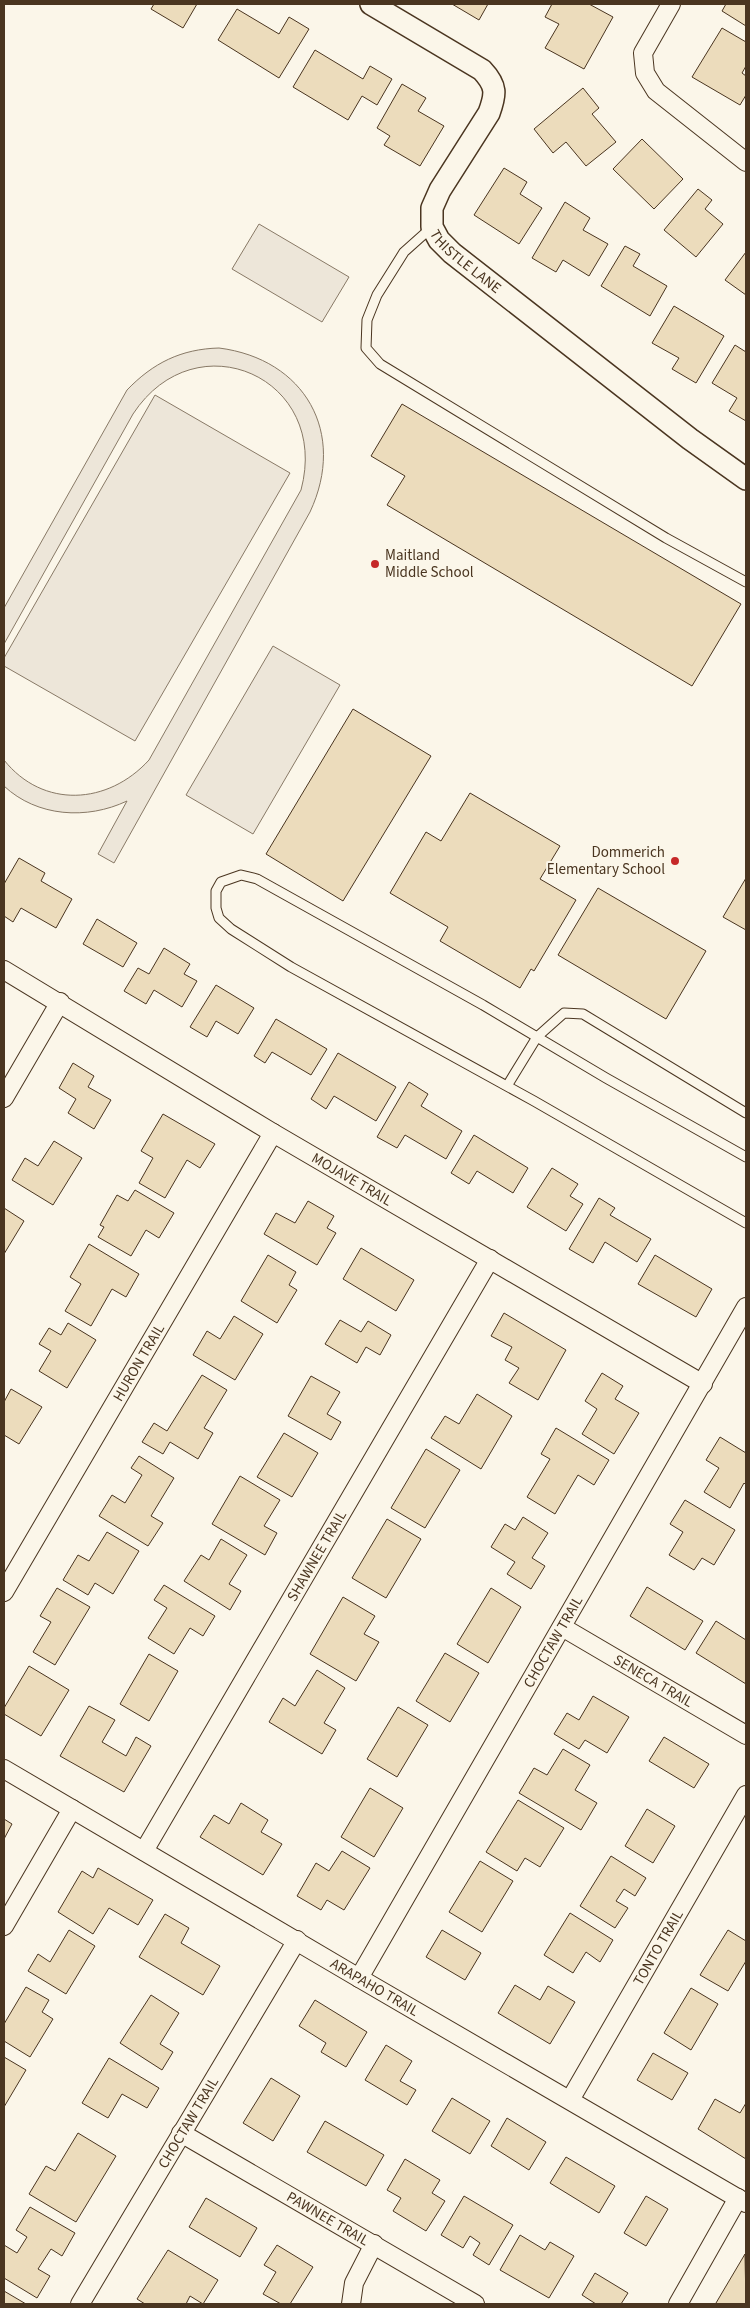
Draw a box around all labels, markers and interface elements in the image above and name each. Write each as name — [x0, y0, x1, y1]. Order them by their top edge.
street label: THISTLE LANE — [425, 226, 506, 298]
place label: Maitland Middle School — [385, 545, 474, 583]
marker: Maitland Middle School — [369, 558, 381, 570]
place label: Dommerich Elementary School — [547, 842, 665, 880]
marker: Dommerich Elementary School — [669, 855, 681, 867]
street label: MOJAVE TRAIL — [308, 1147, 396, 1211]
street label: HURON TRAIL — [108, 1320, 169, 1405]
street label: SHAWNEE TRAIL — [282, 1506, 351, 1605]
street label: CHOCTAW TRAIL — [518, 1592, 588, 1692]
street label: SENECA TRAIL — [610, 1649, 697, 1712]
street label: TONTO TRAIL — [628, 1906, 688, 1989]
street label: ARAPAHO TRAIL — [326, 1953, 423, 2021]
street label: CHOCTAW TRAIL — [153, 2073, 223, 2172]
street label: PAWNEE TRAIL — [283, 2186, 373, 2251]

